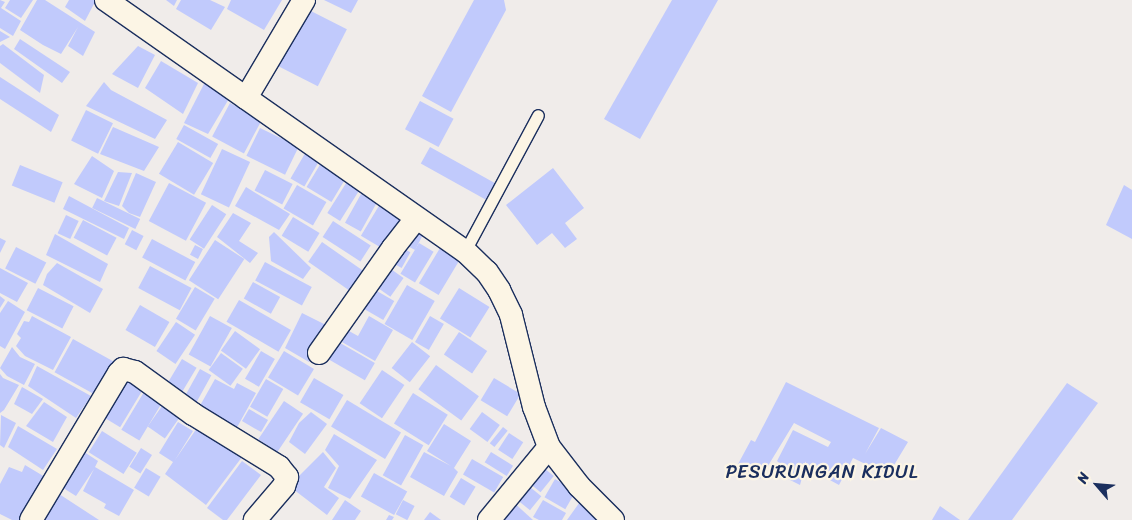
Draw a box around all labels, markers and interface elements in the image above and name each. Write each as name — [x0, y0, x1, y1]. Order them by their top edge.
north arrow — [1072, 460, 1122, 510]
district label: PESURUNGAN KIDUL — [724, 461, 920, 483]
text: N — [1070, 468, 1097, 488]

